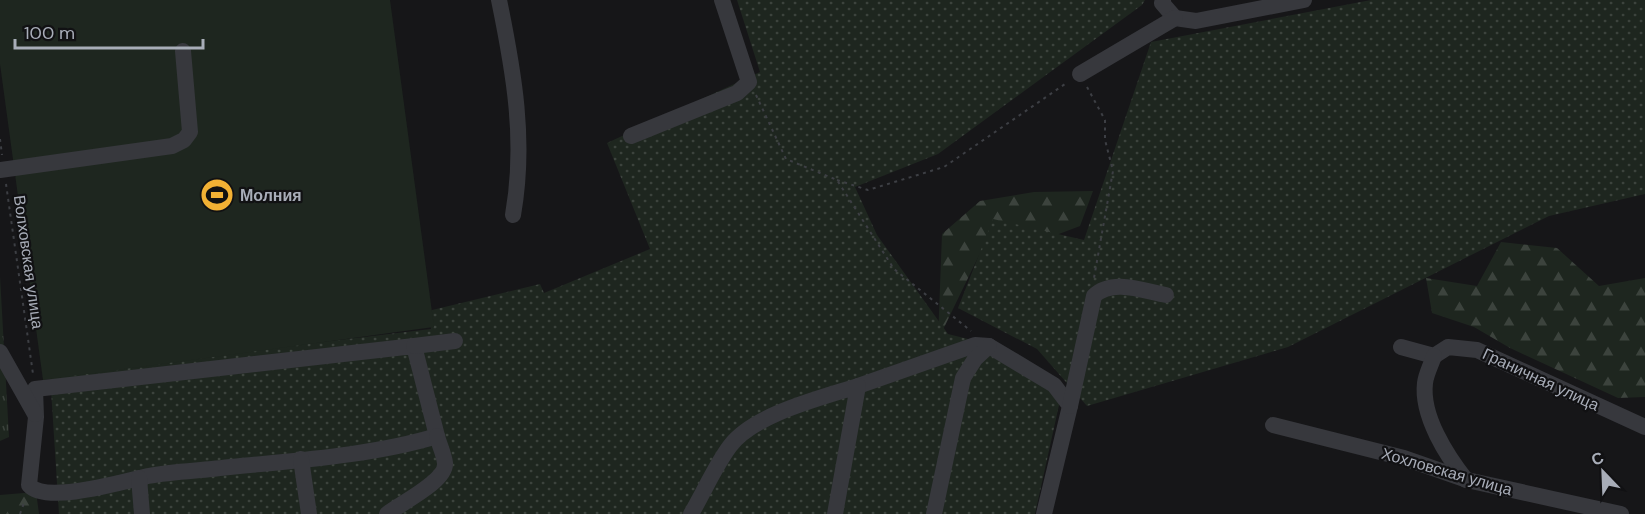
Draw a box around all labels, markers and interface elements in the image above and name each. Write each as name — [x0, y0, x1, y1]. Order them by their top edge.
scale bar — [15, 12, 202, 50]
text: 100 m — [24, 21, 75, 45]
sports icon: Молния — [199, 177, 235, 213]
place label: Молния — [240, 185, 302, 206]
street label: Волховская улица — [9, 194, 48, 330]
street label: Граничная улица — [1479, 343, 1603, 416]
north arrow — [1573, 442, 1633, 502]
street label: Хохловская улица — [1379, 443, 1515, 500]
text: С — [1588, 447, 1607, 471]

